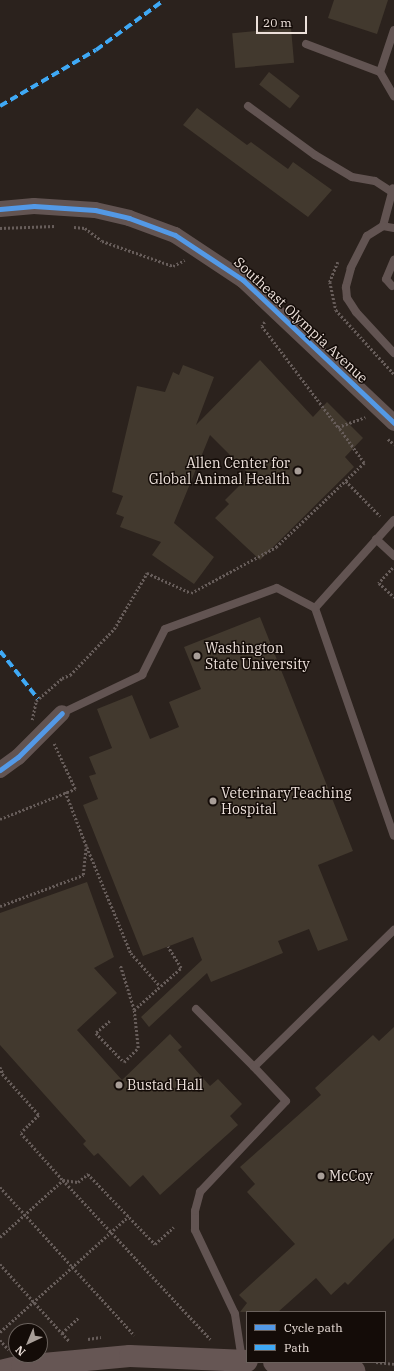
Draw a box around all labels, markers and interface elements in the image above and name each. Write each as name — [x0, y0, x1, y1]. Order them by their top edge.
scale bar — [258, 8, 309, 34]
text: 20 m — [263, 15, 292, 30]
street label: Southeast Olympia Avenue — [231, 254, 371, 386]
place label: Allen Center for Global Animal Health — [149, 455, 290, 488]
marker: Allen Center for Global Animal Health — [293, 466, 303, 476]
place label: Washington State University — [205, 640, 310, 672]
marker: Washington State University — [192, 651, 202, 661]
place label: VeterinaryTeaching Hospital — [221, 785, 352, 818]
marker: VeterinaryTeaching Hospital — [208, 796, 218, 806]
place label: Bustad Hall — [127, 1077, 203, 1093]
marker: Bustad Hall — [114, 1080, 124, 1090]
place label: McCoy — [329, 1168, 373, 1184]
marker: McCoy — [316, 1171, 326, 1181]
legend — [246, 1311, 386, 1363]
text: Cycle path — [284, 1320, 343, 1335]
north arrow — [8, 1323, 48, 1363]
text: Path — [284, 1340, 309, 1355]
text: N — [12, 1343, 28, 1359]

